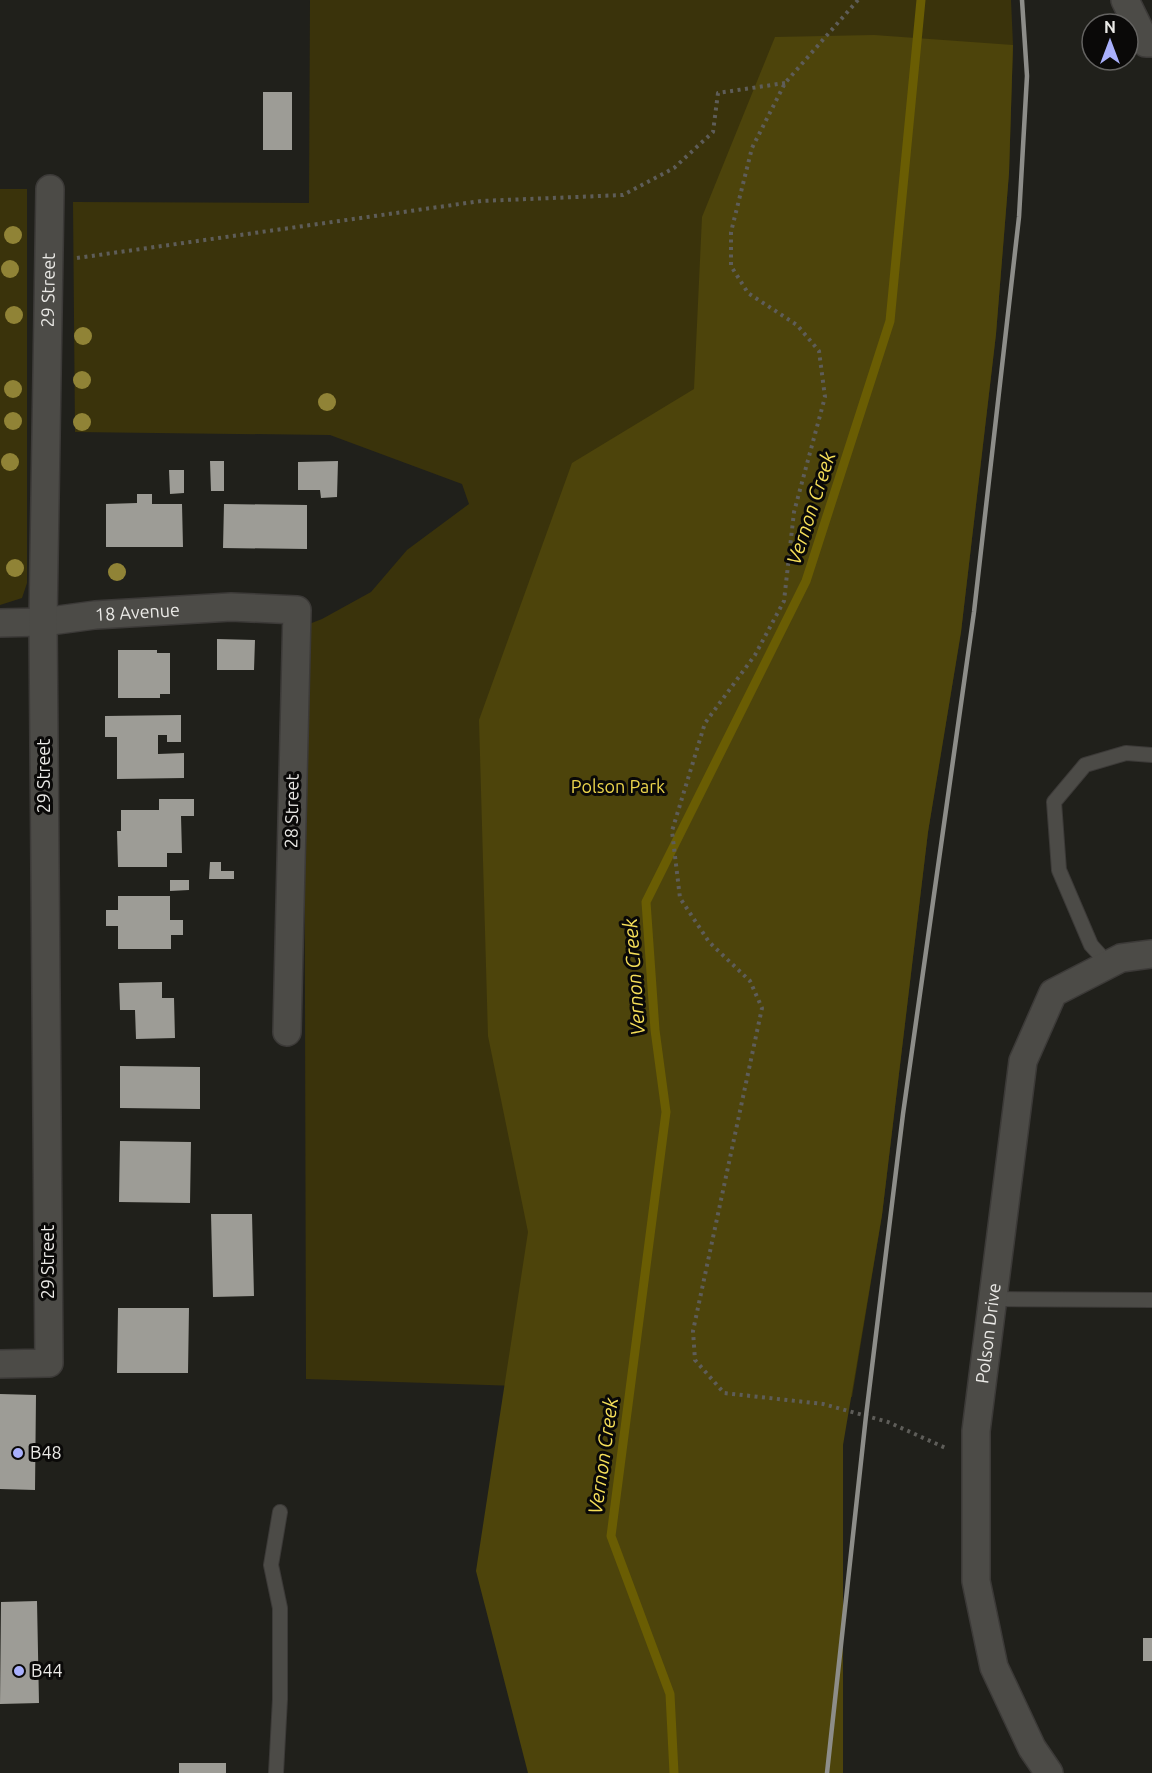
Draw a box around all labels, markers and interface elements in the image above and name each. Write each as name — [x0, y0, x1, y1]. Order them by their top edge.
north arrow — [1080, 12, 1140, 72]
text: N — [1104, 18, 1116, 36]
street label: 29 Street — [37, 253, 58, 328]
water label: Vernon Creek — [781, 448, 840, 567]
street label: 18 Avenue — [94, 599, 180, 624]
street label: 29 Street — [33, 739, 53, 813]
street label: 28 Street — [280, 773, 302, 848]
park label: Polson Park — [571, 776, 665, 796]
water label: Vernon Creek — [618, 917, 649, 1037]
street label: 29 Street — [37, 1225, 57, 1299]
street label: Polson Drive — [971, 1282, 1004, 1385]
water label: Vernon Creek — [583, 1395, 622, 1516]
place label: B48 — [30, 1442, 62, 1462]
marker: B48 — [11, 1446, 25, 1460]
place label: B44 — [31, 1660, 63, 1680]
marker: B44 — [12, 1664, 26, 1678]

